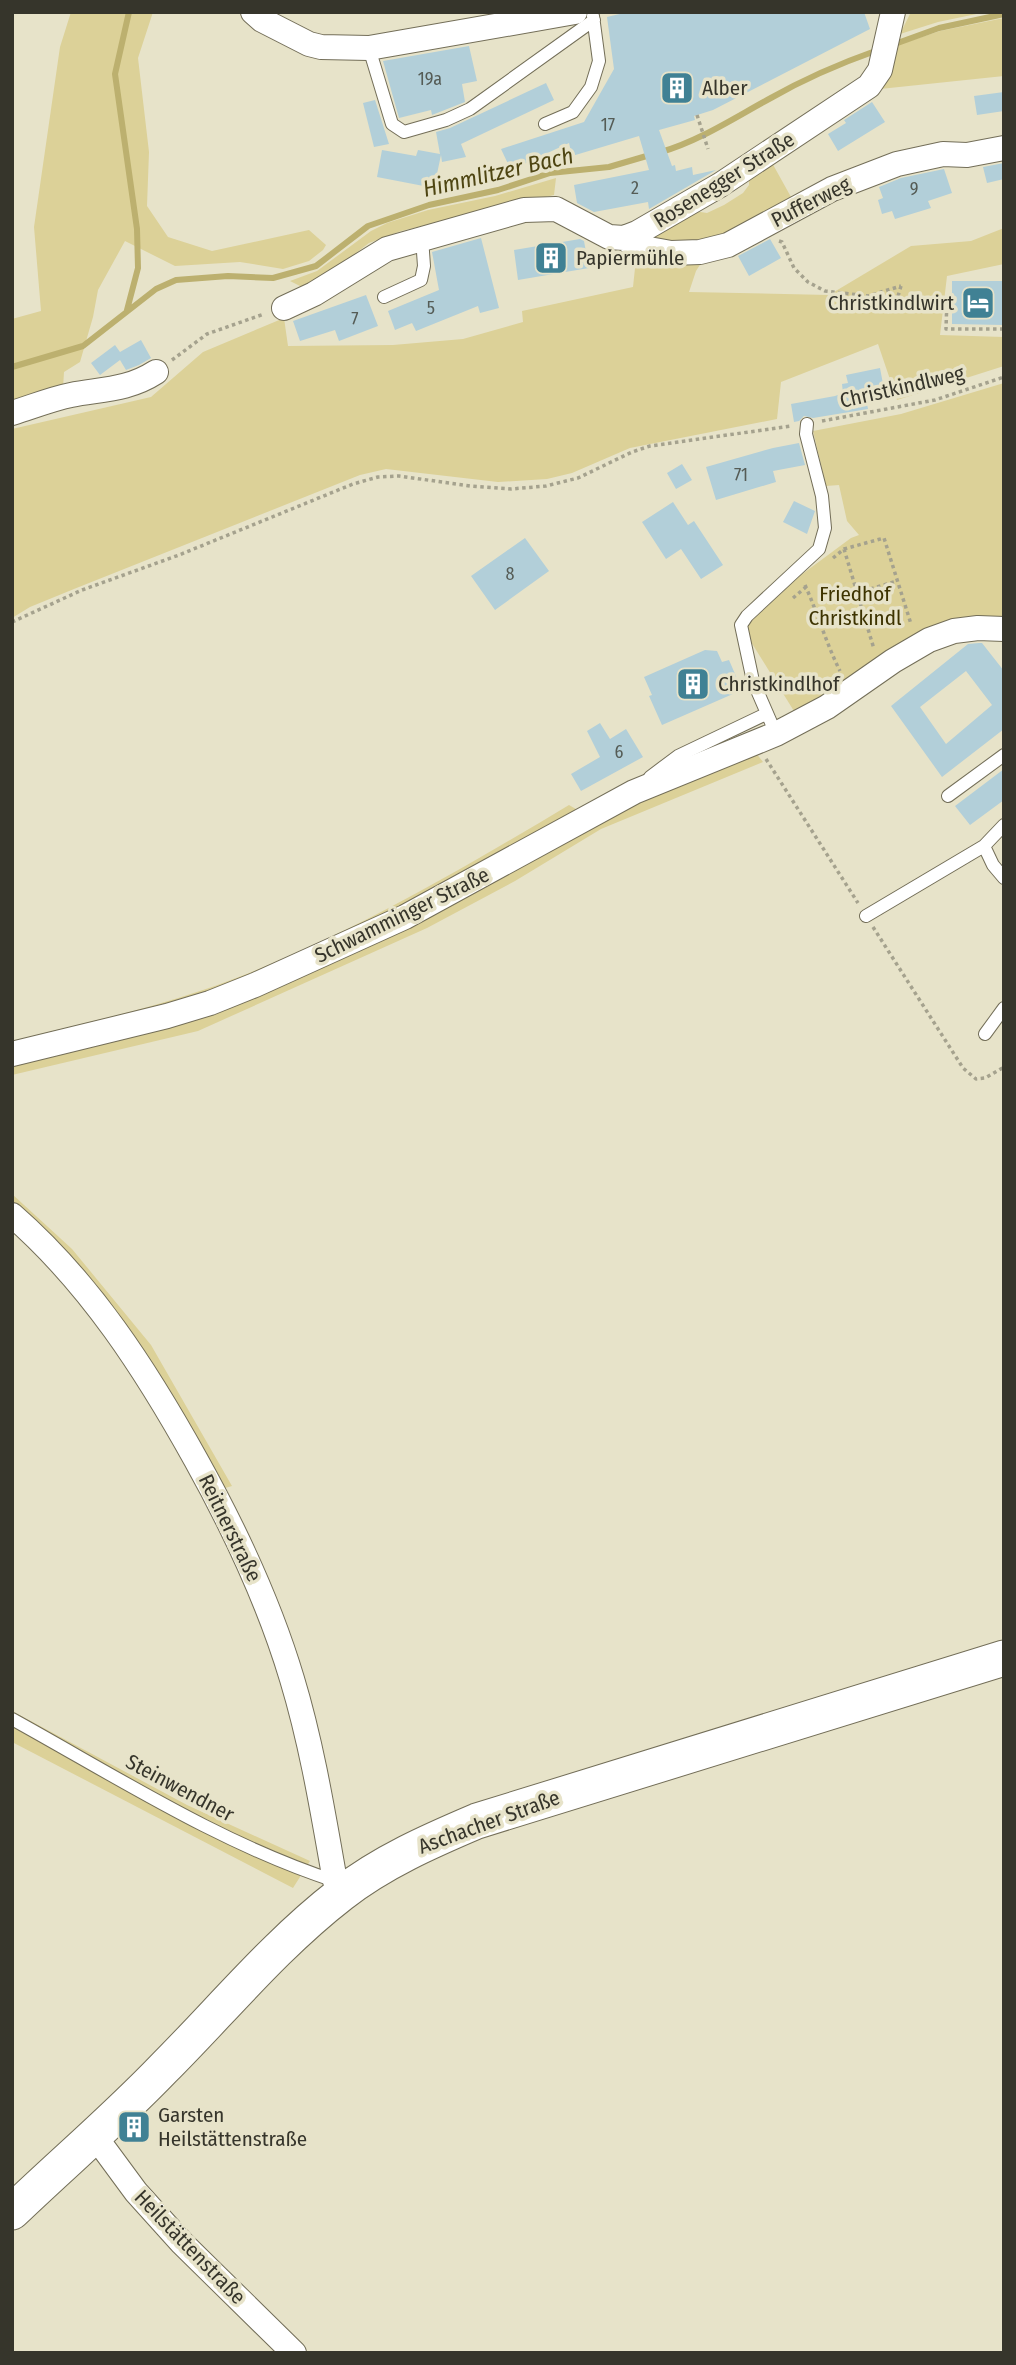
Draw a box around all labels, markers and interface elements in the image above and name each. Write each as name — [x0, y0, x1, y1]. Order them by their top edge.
house number: 19a — [418, 68, 442, 90]
building icon: Alber — [658, 69, 696, 107]
place label: Alber — [702, 75, 748, 101]
house number: 17 — [601, 114, 615, 136]
street label: Rosenegger Straße — [649, 126, 799, 234]
water label: Himmlitzer Bach — [420, 141, 576, 203]
street label: Pufferweg — [767, 171, 855, 233]
house number: 2 — [631, 177, 639, 199]
house number: 9 — [910, 178, 918, 200]
building icon: Papiermühle — [532, 239, 570, 277]
place label: Papiermühle — [576, 245, 684, 271]
hotel icon: Christkindlwirt — [959, 284, 997, 322]
place label: Christkindlwirt — [828, 290, 954, 316]
house number: 5 — [427, 297, 435, 319]
house number: 7 — [351, 308, 359, 330]
street label: Christkindlweg — [837, 360, 967, 414]
house number: 71 — [734, 464, 748, 486]
house number: 8 — [506, 563, 515, 585]
park label: Friedhof Christkindl — [809, 581, 902, 631]
building icon: Christkindlhof — [674, 665, 712, 703]
place label: Christkindlhof — [718, 671, 841, 697]
house number: 6 — [615, 741, 624, 763]
street label: Schwamminger Straße — [310, 861, 494, 969]
street label: Reitnerstraße — [193, 1470, 267, 1586]
street label: Steinwendner — [121, 1749, 239, 1828]
street label: Aschacher Straße — [415, 1784, 563, 1860]
place label: Garsten Heilstättenstraße — [158, 2102, 307, 2152]
building icon: Garsten Heilstättenstraße — [115, 2108, 153, 2146]
street label: Heilstättenstraße — [129, 2184, 251, 2310]

